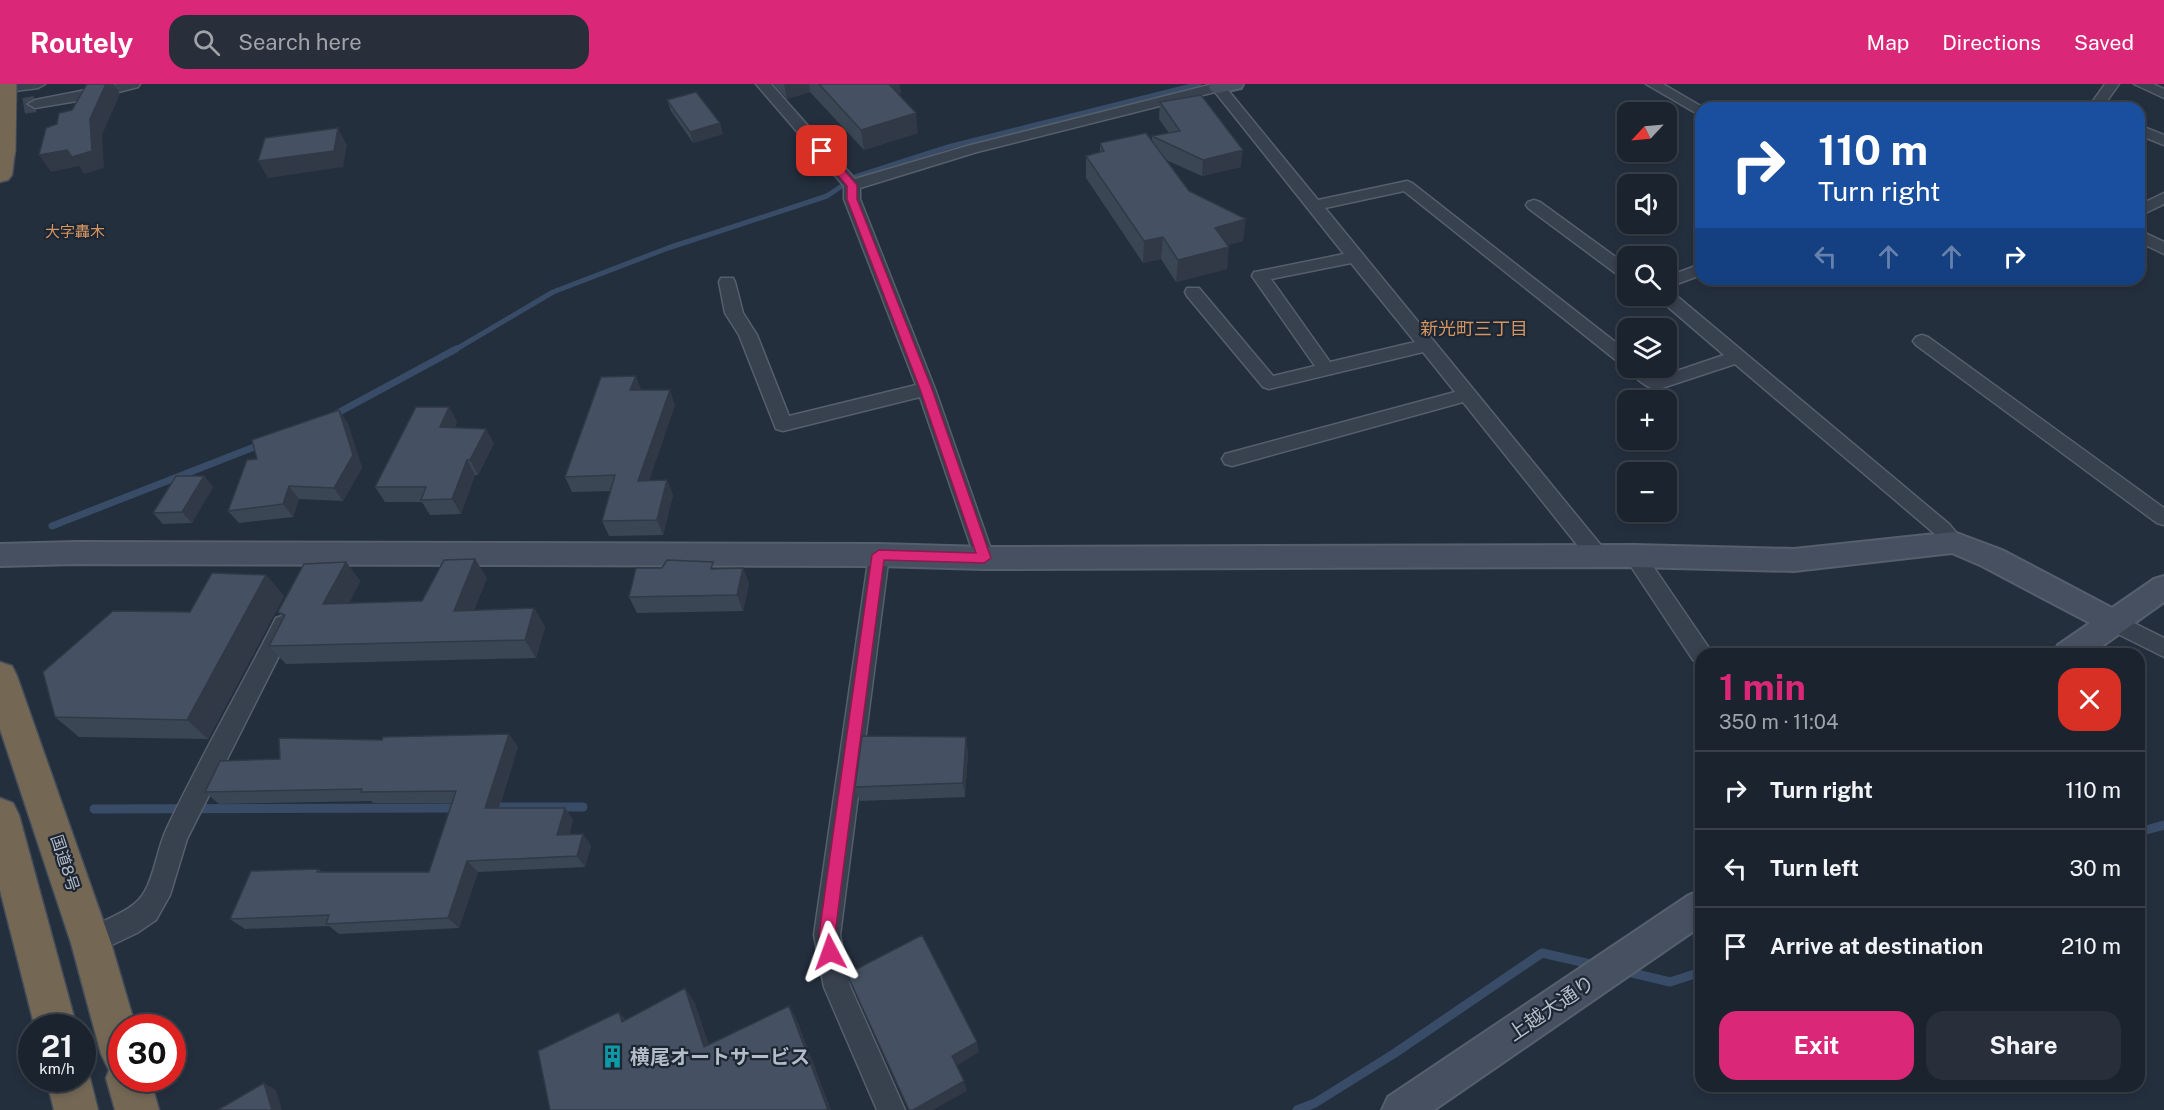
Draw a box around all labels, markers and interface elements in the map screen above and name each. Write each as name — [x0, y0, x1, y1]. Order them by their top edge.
search box — [169, 15, 589, 69]
text: Routely — [30, 26, 133, 59]
icon: search — [190, 26, 223, 59]
text: Search here — [238, 29, 362, 55]
text: Map — [1867, 30, 1909, 55]
text: Directions — [1942, 30, 2041, 55]
text: Saved — [2074, 30, 2134, 55]
north arrow — [1617, 102, 1677, 162]
map controls — [1617, 102, 1677, 522]
pin — [796, 125, 847, 176]
text: 110 m — [1818, 125, 1928, 174]
icon: right — [1719, 126, 1797, 204]
icon: arrive — [805, 134, 838, 167]
button: sound — [1617, 174, 1677, 234]
text: Turn right — [1818, 175, 1941, 207]
district label: 大字轟木 — [45, 223, 105, 240]
icon: left — [1809, 240, 1842, 273]
icon: ahead — [1872, 240, 1905, 273]
icon: ahead — [1935, 240, 1968, 273]
icon: right — [1998, 240, 2031, 273]
button: search — [1617, 246, 1677, 306]
district label: 新光町三丁目 — [1420, 318, 1528, 339]
button: layers — [1617, 318, 1677, 378]
button: + — [1617, 390, 1677, 450]
button: − — [1617, 462, 1677, 522]
text: 1 min — [1719, 666, 1806, 708]
button: close — [2058, 668, 2121, 731]
text: 350 m · 11:04 — [1719, 710, 1839, 734]
icon: right — [1719, 774, 1752, 807]
text: Turn right — [1770, 777, 1873, 803]
text: 110 m — [2065, 777, 2121, 803]
street label: 国道8号 — [47, 832, 83, 894]
icon: left — [1719, 852, 1752, 885]
text: Turn left — [1770, 855, 1859, 881]
text: 30 m — [2069, 855, 2121, 881]
position arrow — [798, 920, 862, 984]
icon: arrive — [1719, 930, 1752, 963]
text: Arrive at destination — [1770, 933, 1983, 959]
text: 210 m — [2061, 933, 2121, 959]
street label: 上越大通り — [1503, 970, 1599, 1046]
button: Exit — [1719, 1011, 1914, 1080]
button: Share — [1926, 1011, 2121, 1080]
speed limit sign: 30 — [108, 1014, 186, 1092]
text: 21 — [41, 1028, 73, 1064]
building icon: 横尾オートサービス — [599, 1044, 625, 1070]
place label: 横尾オートサービス — [630, 1045, 810, 1069]
text: km/h — [39, 1060, 75, 1077]

